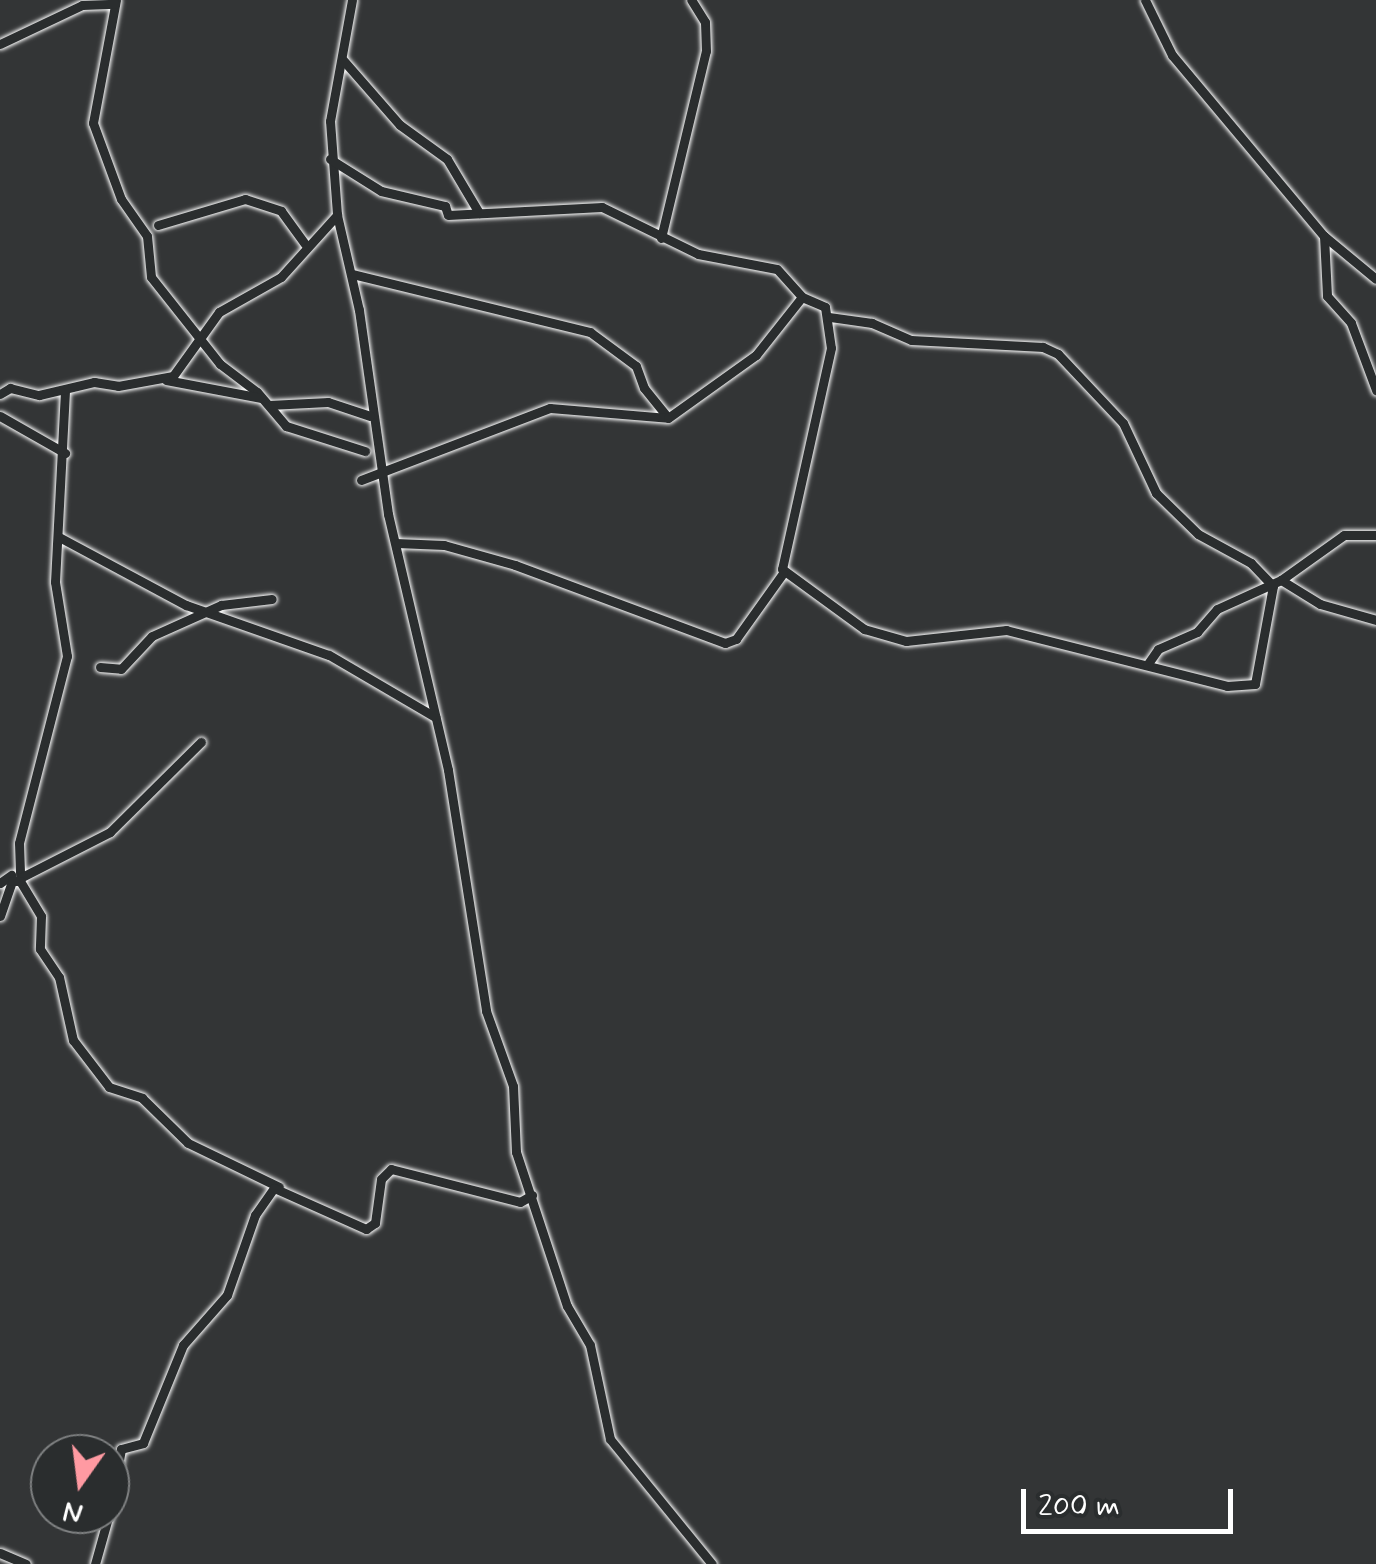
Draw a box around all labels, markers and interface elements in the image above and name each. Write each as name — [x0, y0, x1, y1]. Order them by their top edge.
north arrow — [30, 1434, 130, 1534]
scale bar — [1026, 1469, 1238, 1531]
text: 200 m — [1038, 1487, 1120, 1526]
text: N — [60, 1491, 87, 1532]

